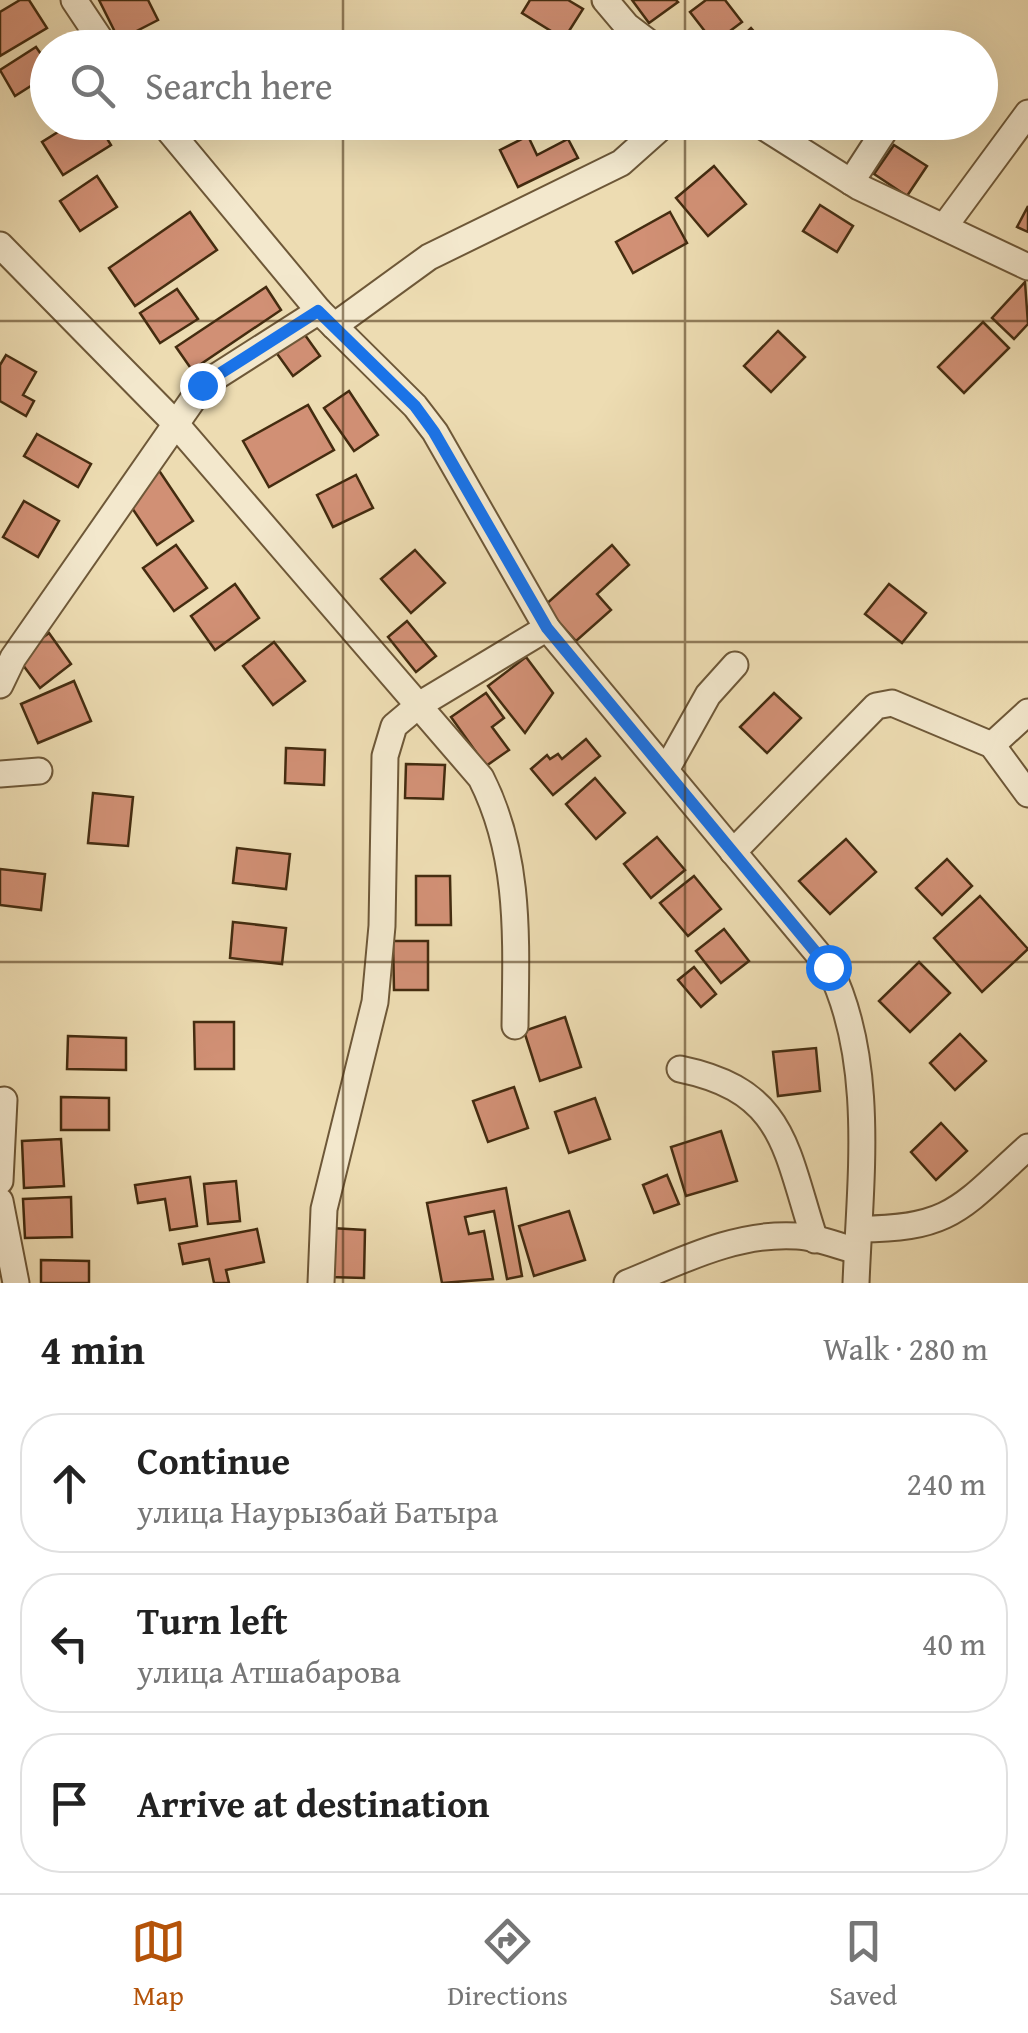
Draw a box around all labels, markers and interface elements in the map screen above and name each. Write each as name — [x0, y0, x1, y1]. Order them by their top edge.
search box — [30, 30, 998, 140]
text: Search here — [145, 57, 333, 113]
icon: search — [65, 58, 120, 113]
route end — [180, 363, 226, 409]
route start — [806, 945, 852, 991]
text: 4 min — [40, 1318, 145, 1379]
text: Walk · 280 m — [823, 1325, 988, 1372]
text: Continue — [137, 1432, 290, 1488]
icon: ahead — [42, 1456, 97, 1511]
text: 240 m — [907, 1460, 986, 1507]
text: улица Наурызбай Батыра — [137, 1488, 498, 1535]
text: Turn left — [137, 1592, 288, 1648]
icon: left — [42, 1616, 97, 1671]
text: 40 m — [922, 1620, 986, 1667]
text: улица Атшабарова — [137, 1648, 401, 1695]
text: Arrive at destination — [137, 1775, 490, 1831]
icon: arrive — [42, 1776, 97, 1831]
tab: Map — [131, 1914, 186, 2015]
tab: Directions — [447, 1914, 568, 2015]
tab: Saved — [829, 1914, 897, 2015]

